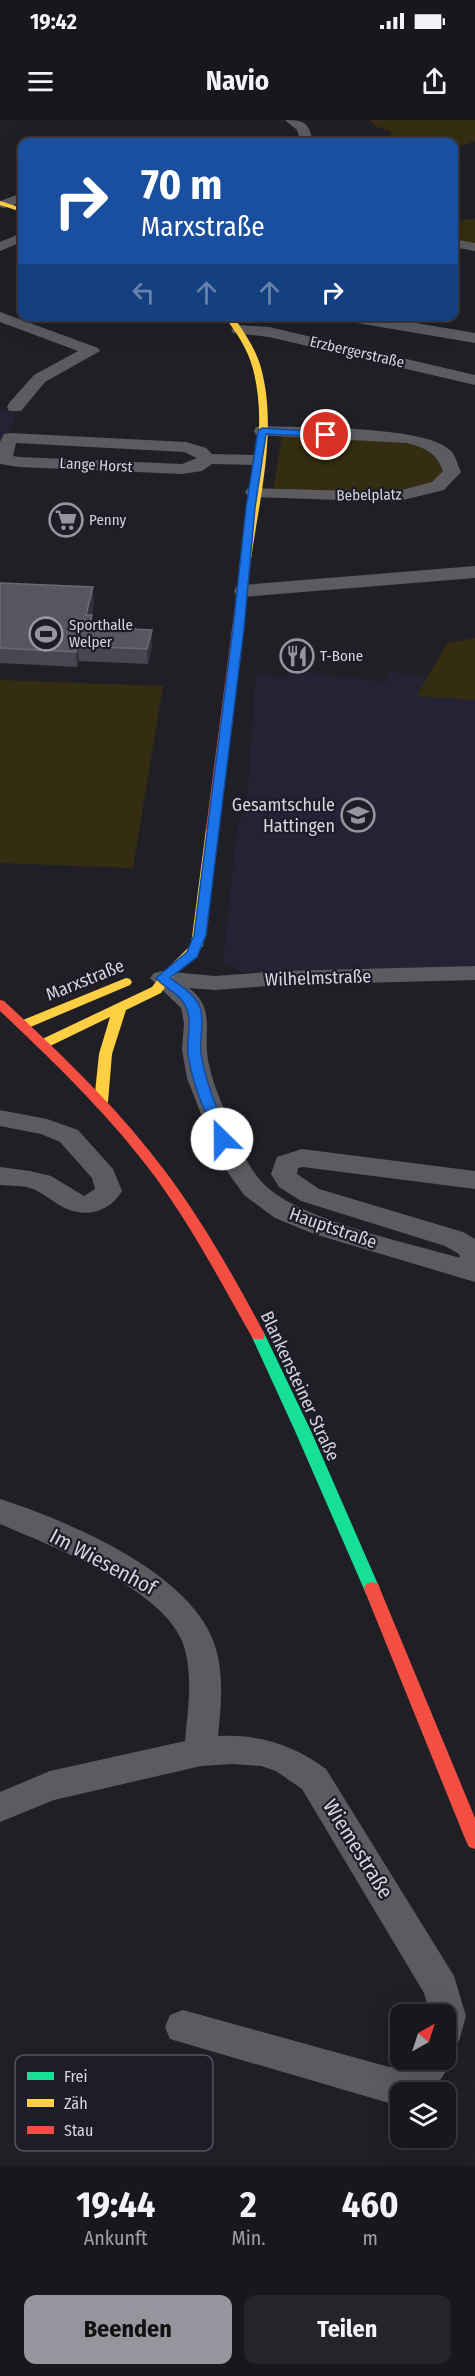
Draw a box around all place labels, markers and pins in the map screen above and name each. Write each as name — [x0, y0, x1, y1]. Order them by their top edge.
pin — [300, 409, 351, 460]
supermarket icon: Penny — [48, 502, 84, 538]
place label: Penny — [89, 511, 127, 529]
sports icon: Sporthalle Welper — [28, 616, 64, 652]
place label: Sporthalle Welper — [69, 616, 133, 651]
restaurant icon: T-Bone — [279, 638, 315, 674]
place label: T-Bone — [320, 647, 363, 665]
place label: Gesamtschule Hattingen — [232, 794, 335, 837]
school or university icon: Gesamtschule Hattingen — [340, 797, 376, 833]

